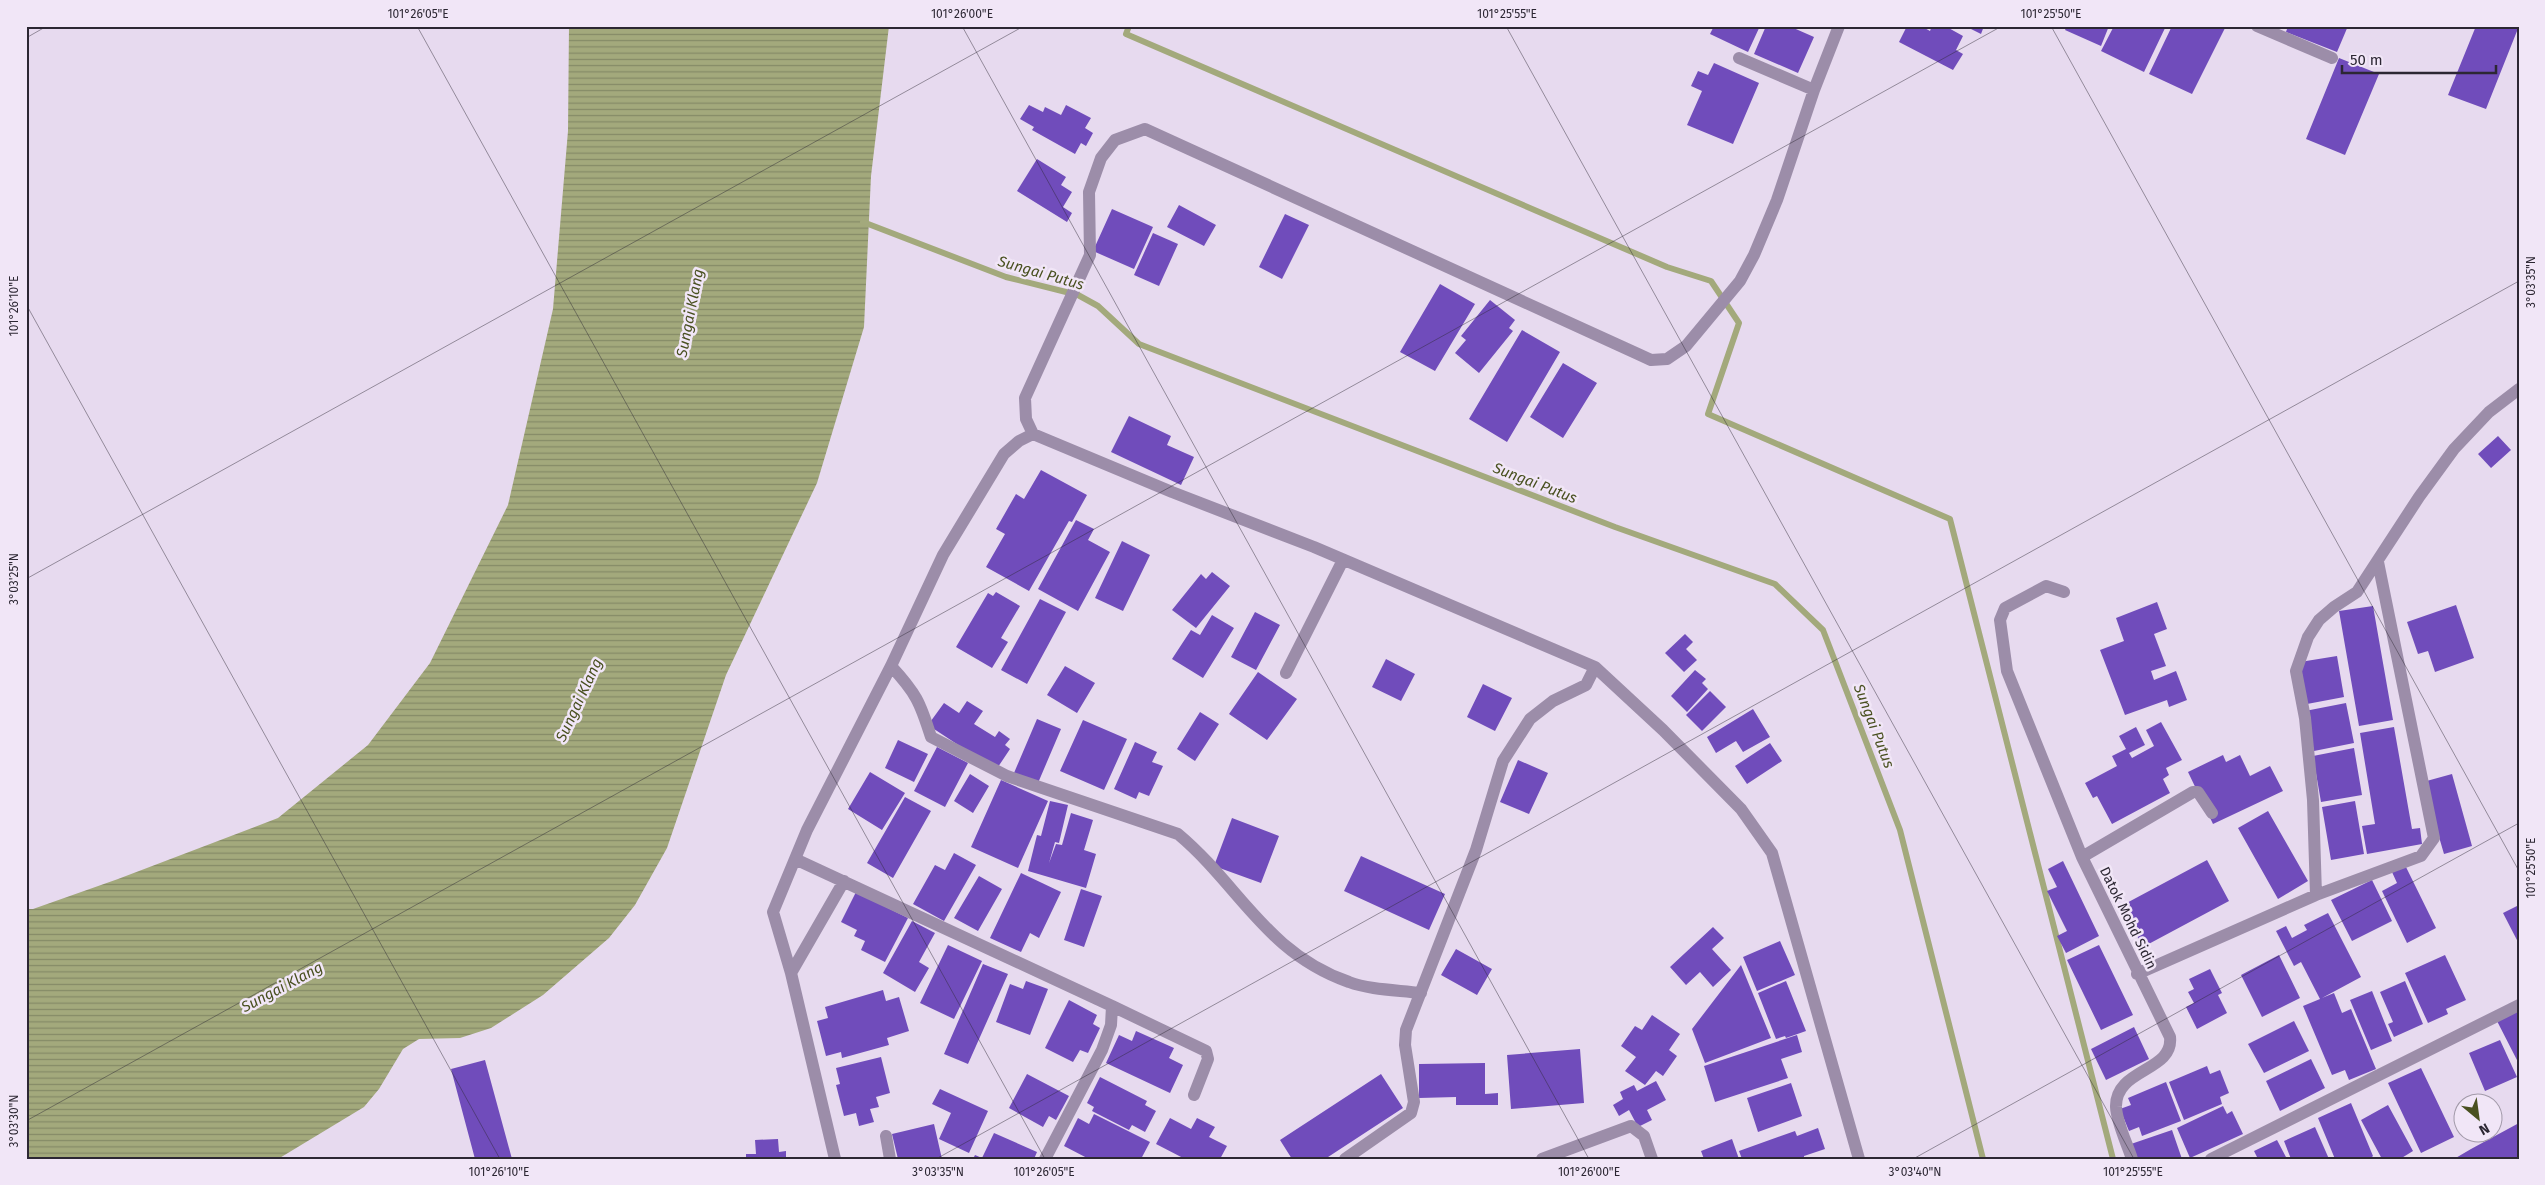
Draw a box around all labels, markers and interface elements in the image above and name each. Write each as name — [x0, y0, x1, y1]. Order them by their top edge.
text: 101°26'05"E — [387, 7, 449, 21]
text: 101°26'00"E — [931, 7, 993, 21]
text: 101°25'55"E — [1477, 7, 1537, 21]
text: 101°25'50"E — [2020, 7, 2082, 21]
scale bar — [2342, 42, 2496, 74]
text: 50 m — [2350, 51, 2383, 69]
water label: Sungai Putus — [995, 252, 1086, 294]
text: 3°03'35"N — [2524, 256, 2538, 308]
water label: Sungai Klang — [672, 267, 707, 360]
text: 101°26'10"E — [7, 276, 21, 336]
water label: Sungai Putus — [1490, 458, 1580, 507]
text: 3°03'25"N — [7, 553, 21, 605]
water label: Sungai Klang — [551, 656, 606, 745]
water label: Sungai Putus — [1849, 681, 1898, 771]
text: 101°25'50"E — [2524, 837, 2538, 899]
street label: Datok Mohd Sidin — [2096, 864, 2160, 972]
water label: Sungai Klang — [237, 958, 326, 1016]
north arrow — [2452, 1092, 2502, 1142]
text: 3°03'30"N — [7, 1094, 21, 1148]
text: N — [2476, 1119, 2492, 1139]
text: 101°26'10"E — [469, 1165, 529, 1179]
text: 3°03'35"N — [912, 1165, 964, 1179]
text: 101°26'05"E — [1013, 1165, 1075, 1179]
text: 101°26'00"E — [1558, 1165, 1620, 1179]
text: 3°03'40"N — [1889, 1165, 1941, 1179]
text: 101°25'55"E — [2103, 1165, 2163, 1179]

